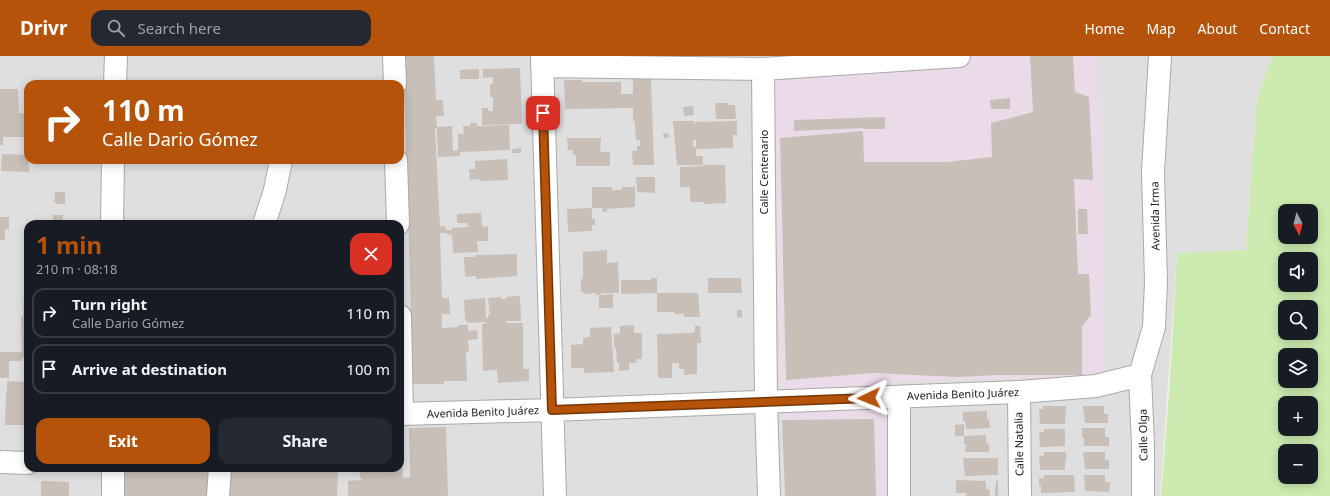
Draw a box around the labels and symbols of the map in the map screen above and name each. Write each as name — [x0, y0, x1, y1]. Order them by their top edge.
pin — [526, 96, 560, 130]
street label: Calle Centenario — [756, 129, 771, 215]
street label: Avenida Irma — [1146, 181, 1163, 251]
north arrow — [1278, 204, 1318, 244]
position arrow — [848, 377, 890, 419]
street label: Avenida Benito Juárez — [907, 384, 1019, 403]
street label: Avenida Benito Juárez — [427, 402, 539, 421]
street label: Calle Olga — [1135, 409, 1150, 461]
street label: Calle Natalia — [1010, 412, 1027, 476]

